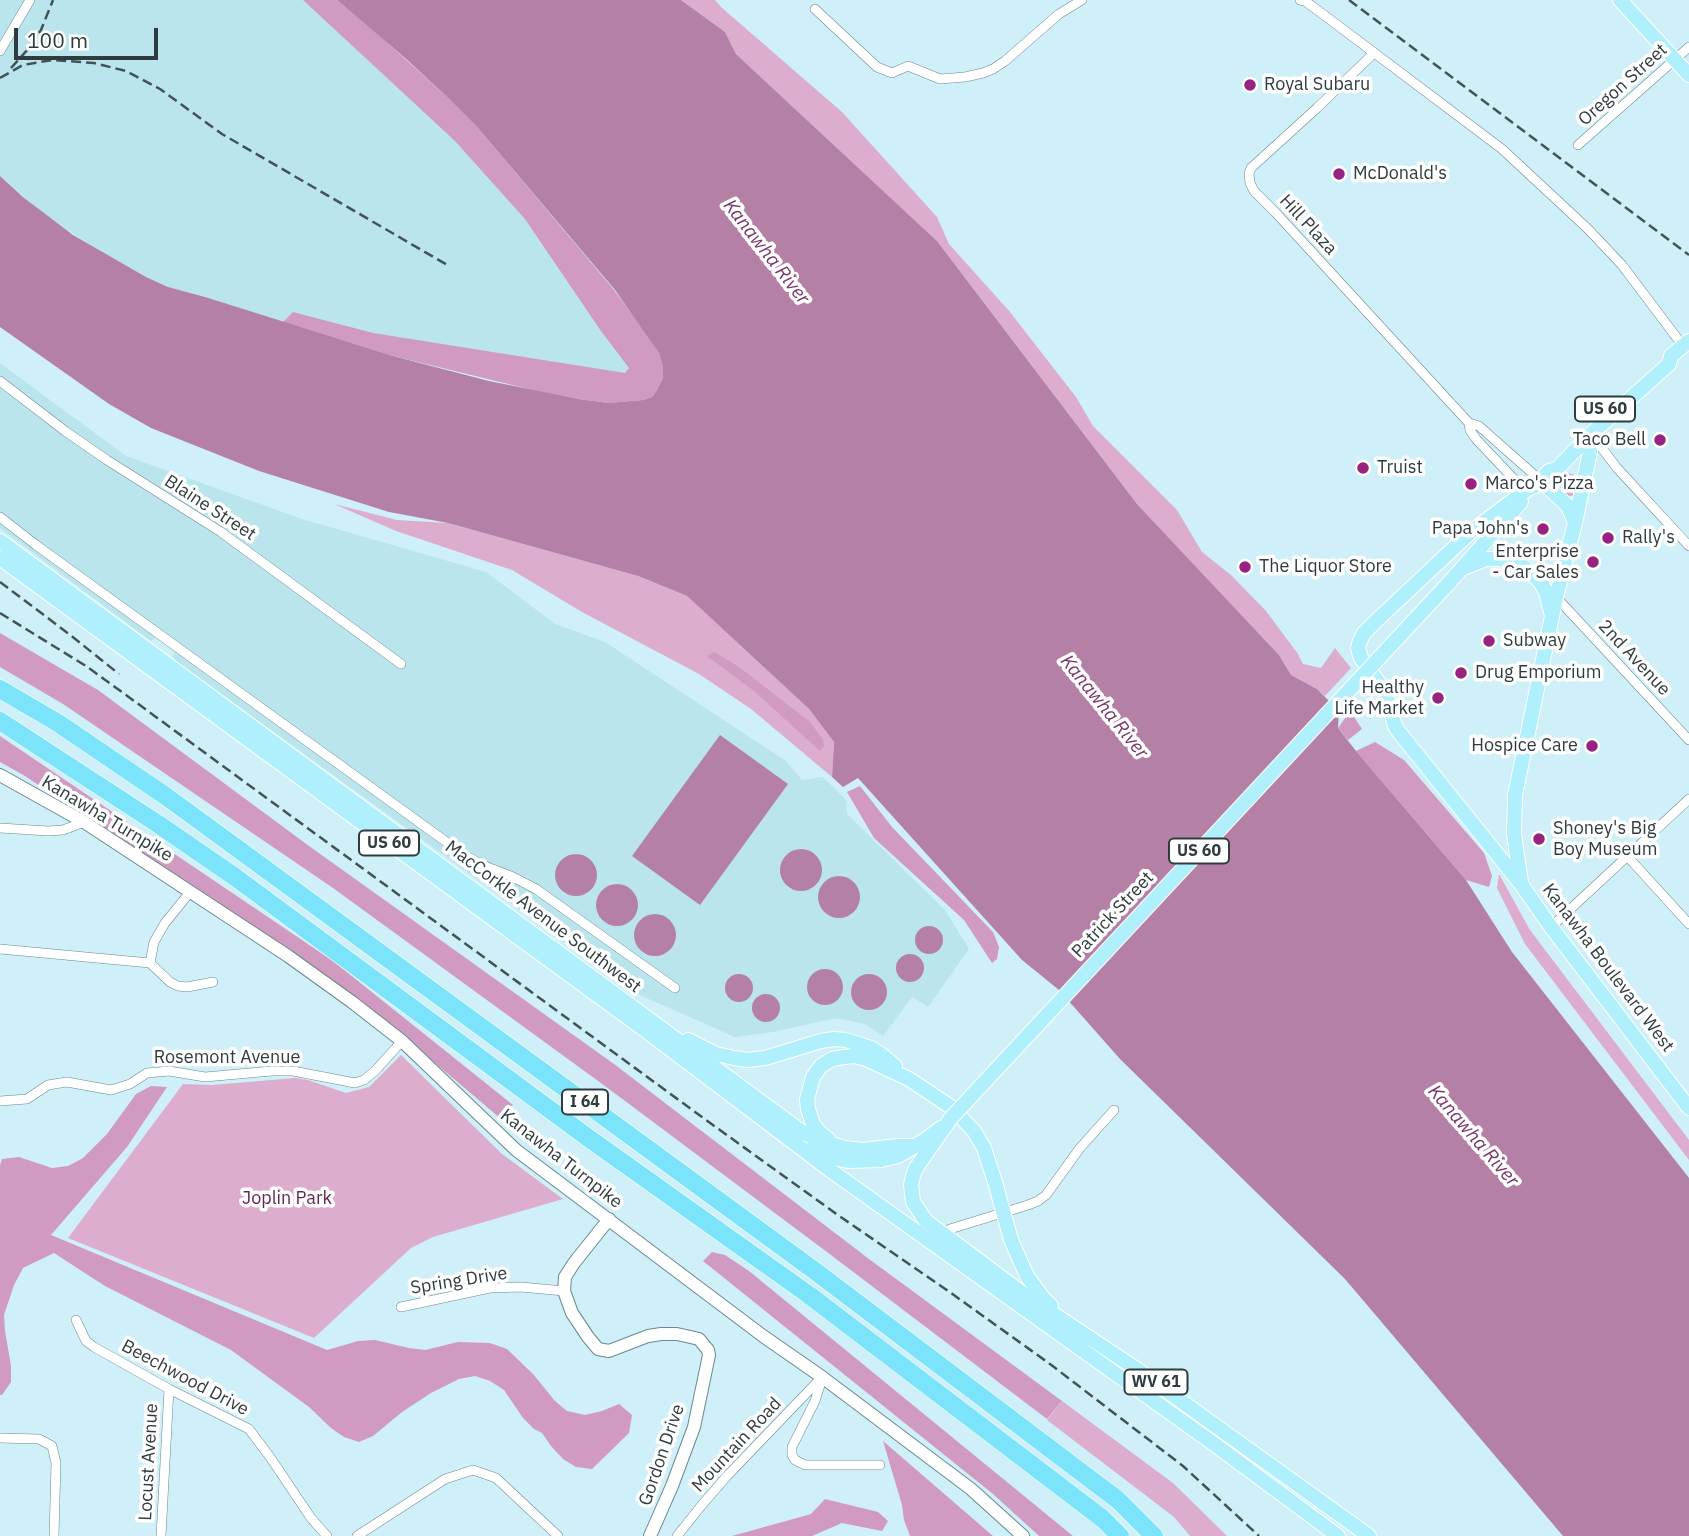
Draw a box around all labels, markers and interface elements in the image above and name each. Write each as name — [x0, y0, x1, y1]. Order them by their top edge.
scale bar — [18, 14, 161, 58]
text: 100 m — [27, 26, 88, 54]
street label: Oregon Street — [1574, 39, 1672, 131]
place label: Royal Subaru — [1264, 74, 1370, 96]
marker: Royal Subaru — [1242, 77, 1258, 93]
place label: McDonald's — [1353, 163, 1447, 185]
marker: McDonald's — [1331, 166, 1347, 182]
street label: Hill Plaza — [1275, 190, 1341, 260]
water label: Kanawha River — [718, 195, 814, 309]
road number: US 60 — [1575, 396, 1635, 422]
place label: Taco Bell — [1573, 429, 1646, 451]
marker: Taco Bell — [1652, 432, 1668, 448]
place label: Truist — [1377, 457, 1423, 479]
marker: Truist — [1355, 460, 1371, 476]
street label: Blaine Street — [160, 470, 260, 546]
place label: Marco's Pizza — [1485, 473, 1594, 495]
marker: Marco's Pizza — [1463, 476, 1479, 492]
place label: Papa John's — [1432, 518, 1529, 540]
marker: Papa John's — [1535, 521, 1551, 537]
place label: Rally's — [1622, 527, 1675, 549]
marker: Rally's — [1600, 530, 1616, 546]
place label: Enterprise - Car Sales — [1492, 541, 1579, 584]
marker: Enterprise - Car Sales — [1585, 554, 1601, 570]
place label: The Liquor Store — [1259, 556, 1392, 578]
marker: The Liquor Store — [1237, 559, 1253, 575]
street label: 2nd Avenue — [1593, 616, 1675, 700]
place label: Subway — [1503, 630, 1566, 652]
marker: Subway — [1481, 633, 1497, 649]
water label: Kanawha River — [1055, 651, 1153, 763]
place label: Drug Emporium — [1475, 662, 1601, 684]
marker: Drug Emporium — [1453, 665, 1469, 681]
place label: Healthy Life Market — [1334, 677, 1424, 720]
marker: Healthy Life Market — [1430, 690, 1446, 706]
place label: Hospice Care — [1471, 735, 1578, 757]
marker: Hospice Care — [1584, 738, 1600, 754]
street label: Kanawha Turnpike — [38, 771, 176, 867]
place label: Shoney's Big Boy Museum — [1553, 818, 1657, 860]
road number: US 60 — [359, 830, 419, 856]
marker: Shoney's Big Boy Museum — [1531, 831, 1547, 847]
street label: MacCorkle Avenue Southwest — [441, 836, 645, 998]
road number: US 60 — [1169, 838, 1229, 864]
street label: Patrick Street — [1068, 867, 1158, 963]
street label: Kanawha Boulevard West — [1538, 880, 1678, 1056]
street label: Rosemont Avenue — [154, 1047, 300, 1069]
water label: Kanawha River — [1423, 1081, 1523, 1191]
road number: I 64 — [562, 1090, 608, 1114]
street label: Kanawha Turnpike — [496, 1105, 626, 1213]
park label: Joplin Park — [242, 1188, 332, 1210]
street label: Spring Drive — [409, 1263, 509, 1299]
street label: Beechwood Drive — [118, 1335, 252, 1421]
road number: WV 61 — [1124, 1370, 1188, 1394]
street label: Mountain Road — [688, 1393, 786, 1497]
street label: Gordon Drive — [635, 1401, 689, 1509]
street label: Locust Avenue — [135, 1403, 163, 1521]

